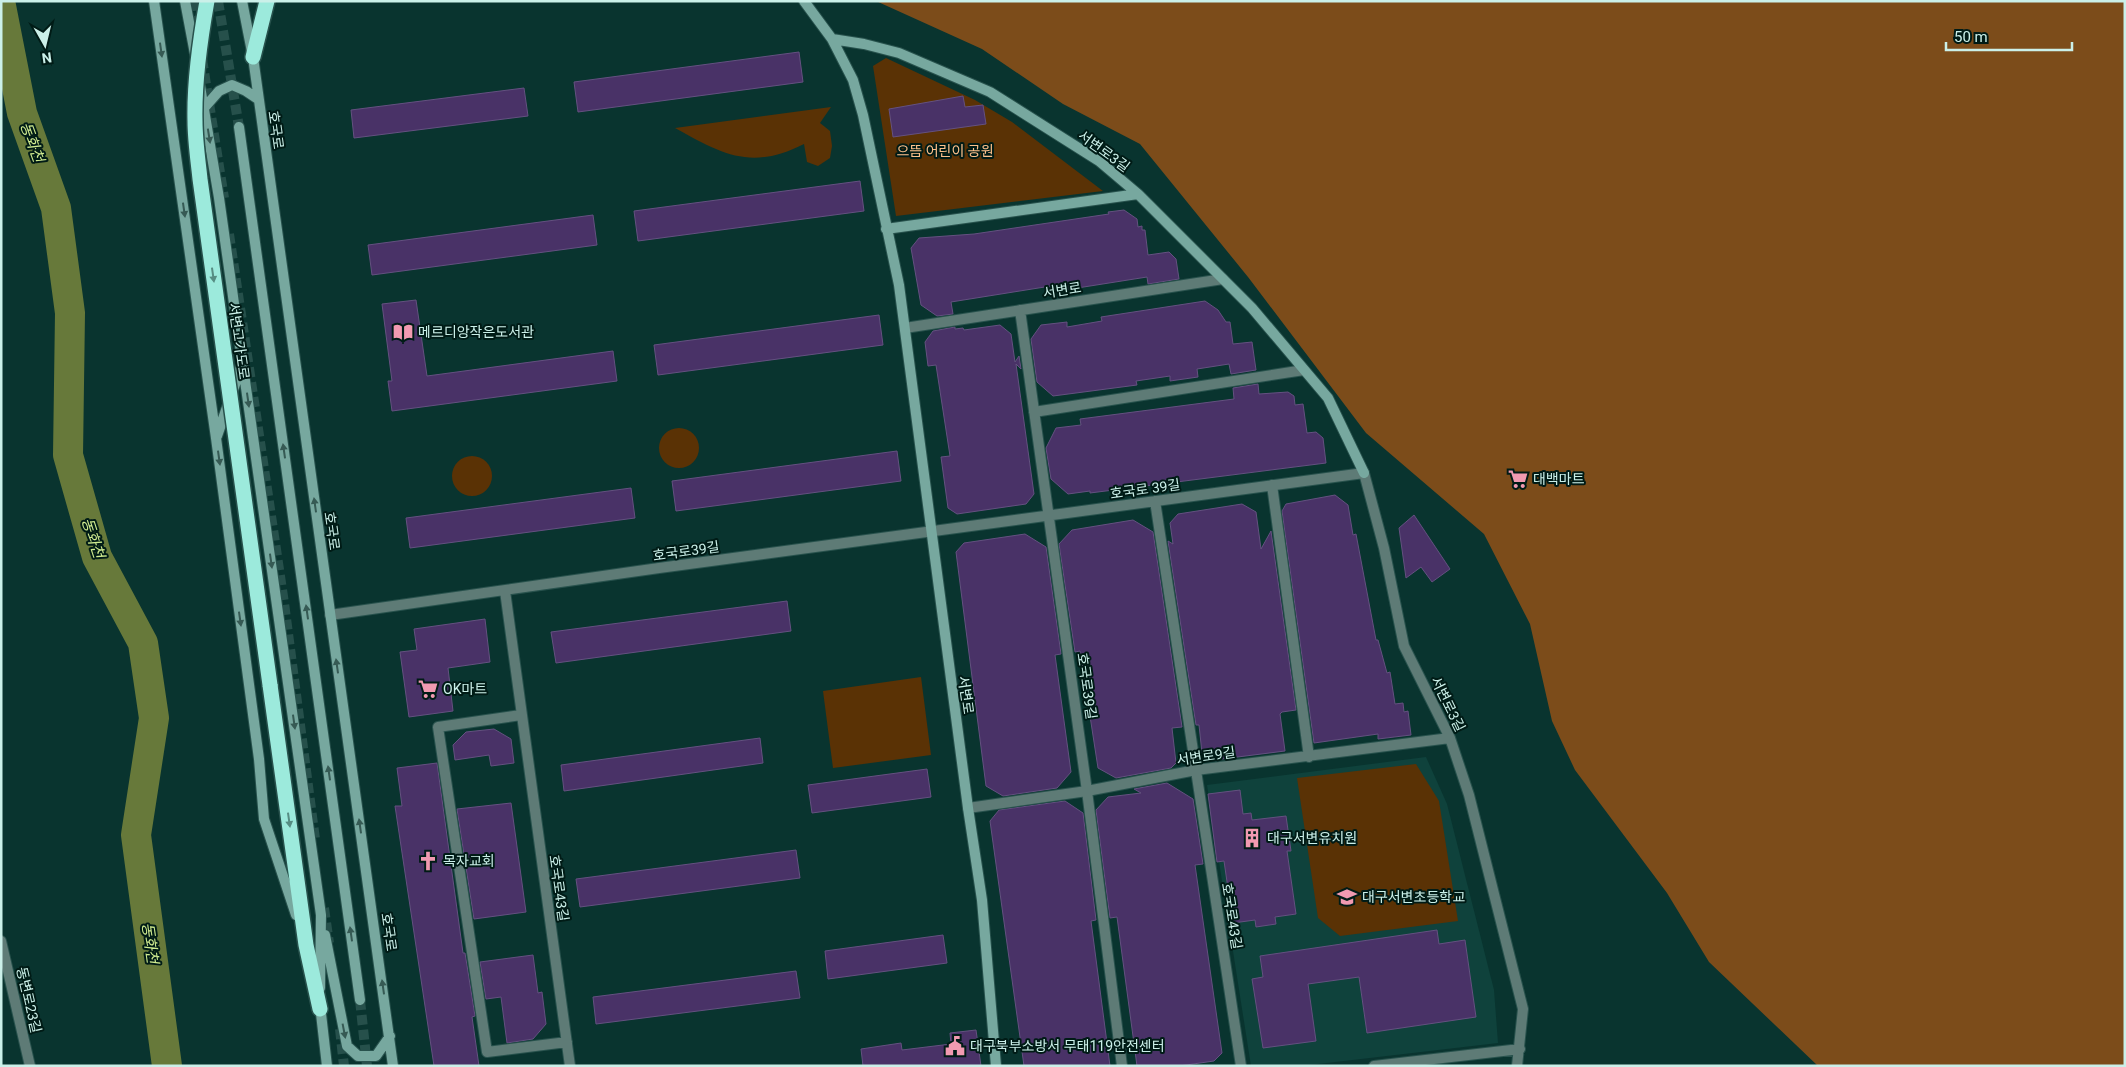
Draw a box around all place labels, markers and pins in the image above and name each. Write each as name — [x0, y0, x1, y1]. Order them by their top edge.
library icon: 메르디앙작은도서관 — [392, 321, 414, 343]
place label: 메르디앙작은도서관 — [418, 324, 534, 340]
supermarket icon: 대백마트 — [1507, 468, 1529, 490]
place label: 대백마트 — [1533, 471, 1585, 487]
supermarket icon: OK마트 — [417, 678, 439, 700]
place label: OK마트 — [443, 681, 487, 697]
building icon: 대구서변유치원 — [1241, 827, 1263, 849]
place label: 대구서변유치원 — [1267, 830, 1357, 846]
church icon: 목자교회 — [417, 850, 439, 872]
place label: 목자교회 — [443, 853, 495, 869]
school or university icon: 대구서변초등학교 — [1336, 886, 1358, 908]
place label: 대구서변초등학교 — [1362, 889, 1465, 905]
public building icon: 대구북부소방서 무태119안전센터 — [944, 1035, 966, 1057]
place label: 대구북부소방서 무태119안전센터 — [970, 1038, 1165, 1054]

